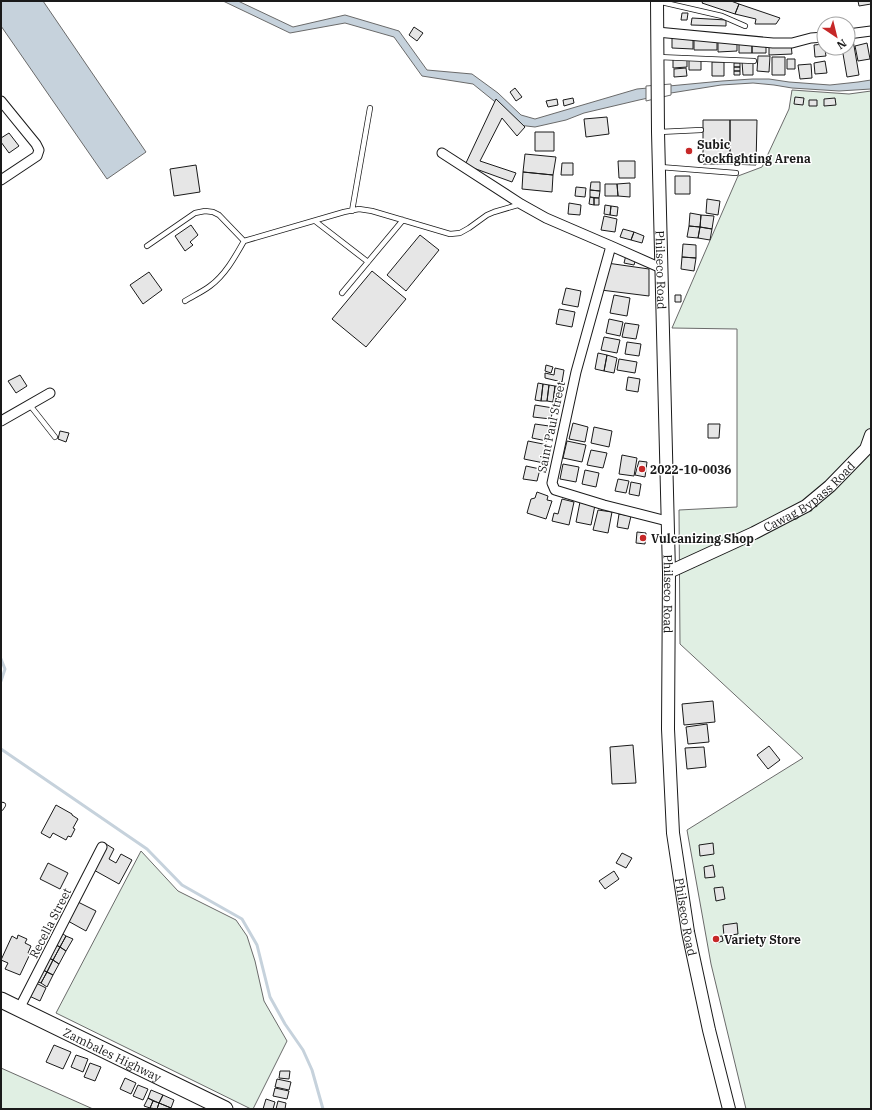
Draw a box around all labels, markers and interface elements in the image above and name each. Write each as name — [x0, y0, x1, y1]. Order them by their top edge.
north arrow — [816, 16, 856, 56]
text: N — [834, 36, 849, 53]
place label: Subic Cockfighting Arena — [697, 137, 811, 166]
marker: Subic Cockfighting Arena — [684, 146, 694, 156]
street label: Philseco Road — [653, 230, 670, 310]
street label: Saint Paul Street — [534, 380, 568, 474]
street label: Cawag Bypass Road — [760, 458, 858, 535]
place label: 2022-10-0036 — [650, 462, 732, 477]
marker: 2022-10-0036 — [637, 464, 647, 474]
place label: Vulcanizing Shop — [651, 531, 754, 546]
marker: Vulcanizing Shop — [638, 533, 648, 543]
street label: Philseco Road — [661, 554, 677, 633]
street label: Philseco Road — [672, 877, 700, 957]
street label: Recella Street — [26, 885, 74, 961]
place label: Variety Store — [724, 932, 801, 947]
marker: Variety Store — [711, 934, 721, 944]
street label: Zambales Highway — [61, 1024, 165, 1085]

